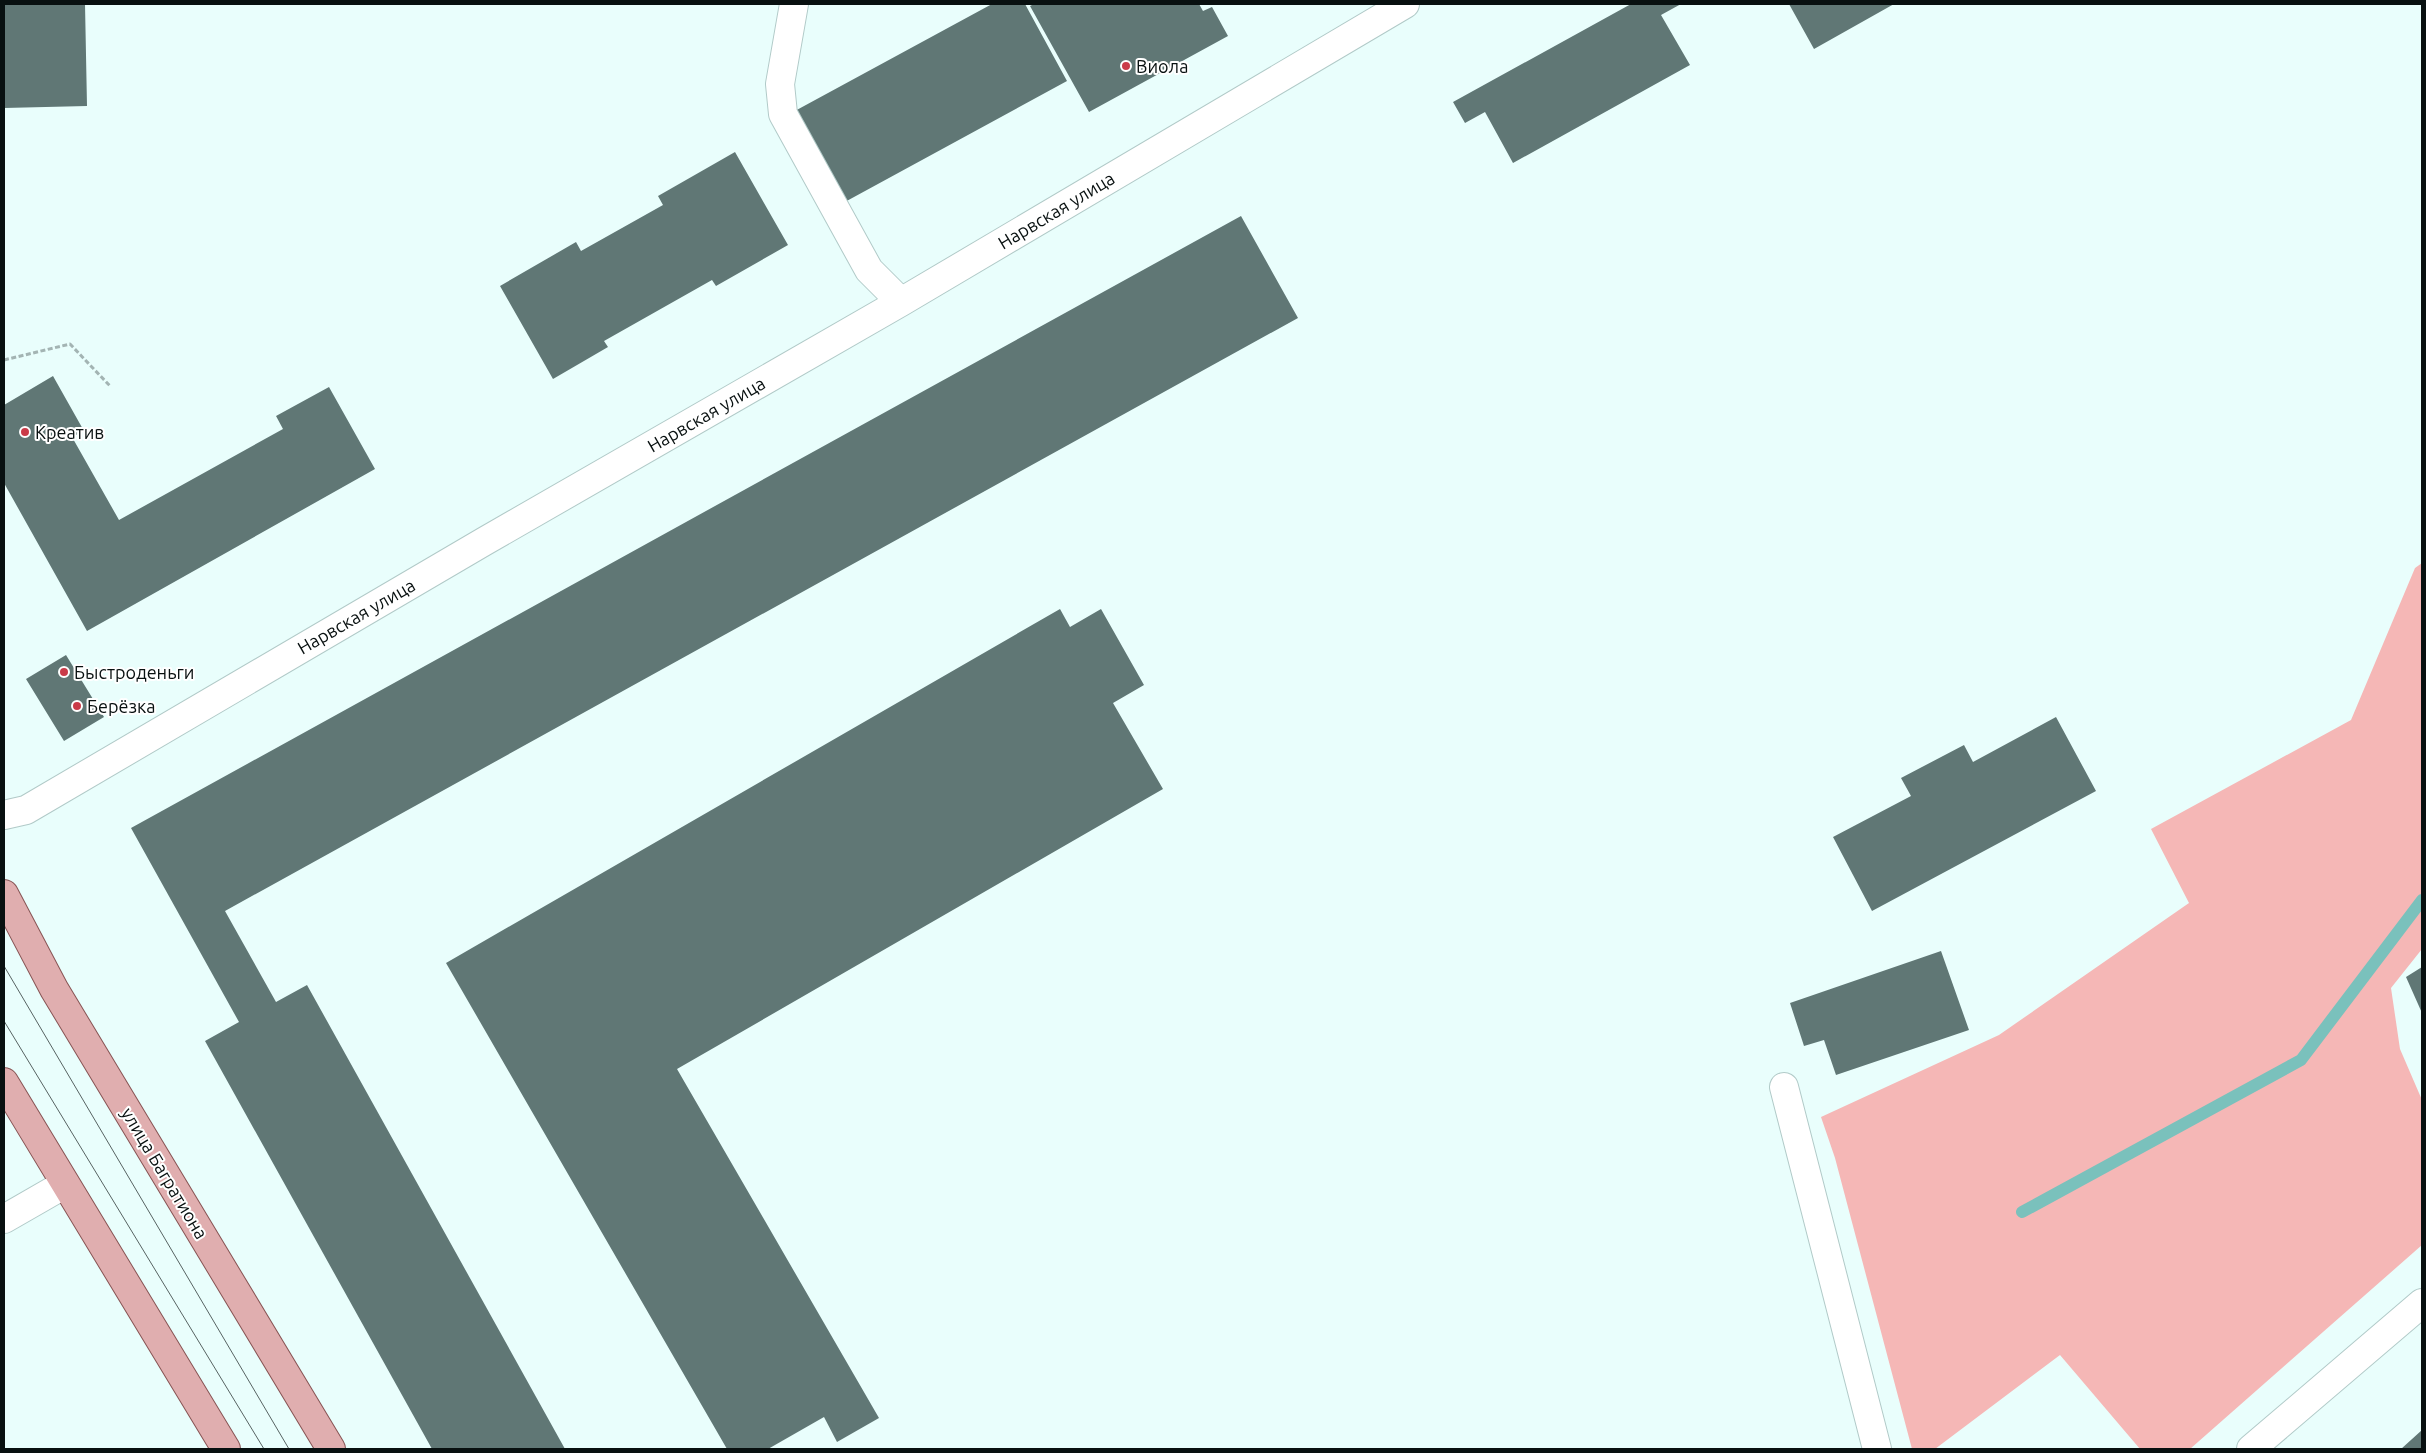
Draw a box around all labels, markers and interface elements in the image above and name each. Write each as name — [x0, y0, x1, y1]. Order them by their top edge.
place label: Виола — [1136, 56, 1188, 76]
marker: Виола — [1120, 60, 1132, 72]
street label: Нарвская улица — [994, 167, 1118, 253]
street label: Нарвская улица — [644, 372, 768, 456]
place label: Креатив — [35, 422, 104, 442]
marker: Креатив — [19, 426, 31, 438]
street label: Нарвская улица — [294, 574, 418, 658]
place label: Быстроденьги — [74, 662, 194, 682]
marker: Быстроденьги — [58, 666, 70, 678]
place label: Берёзка — [87, 696, 156, 716]
marker: Берёзка — [71, 700, 83, 712]
street label: улица Багратиона — [118, 1104, 212, 1242]

